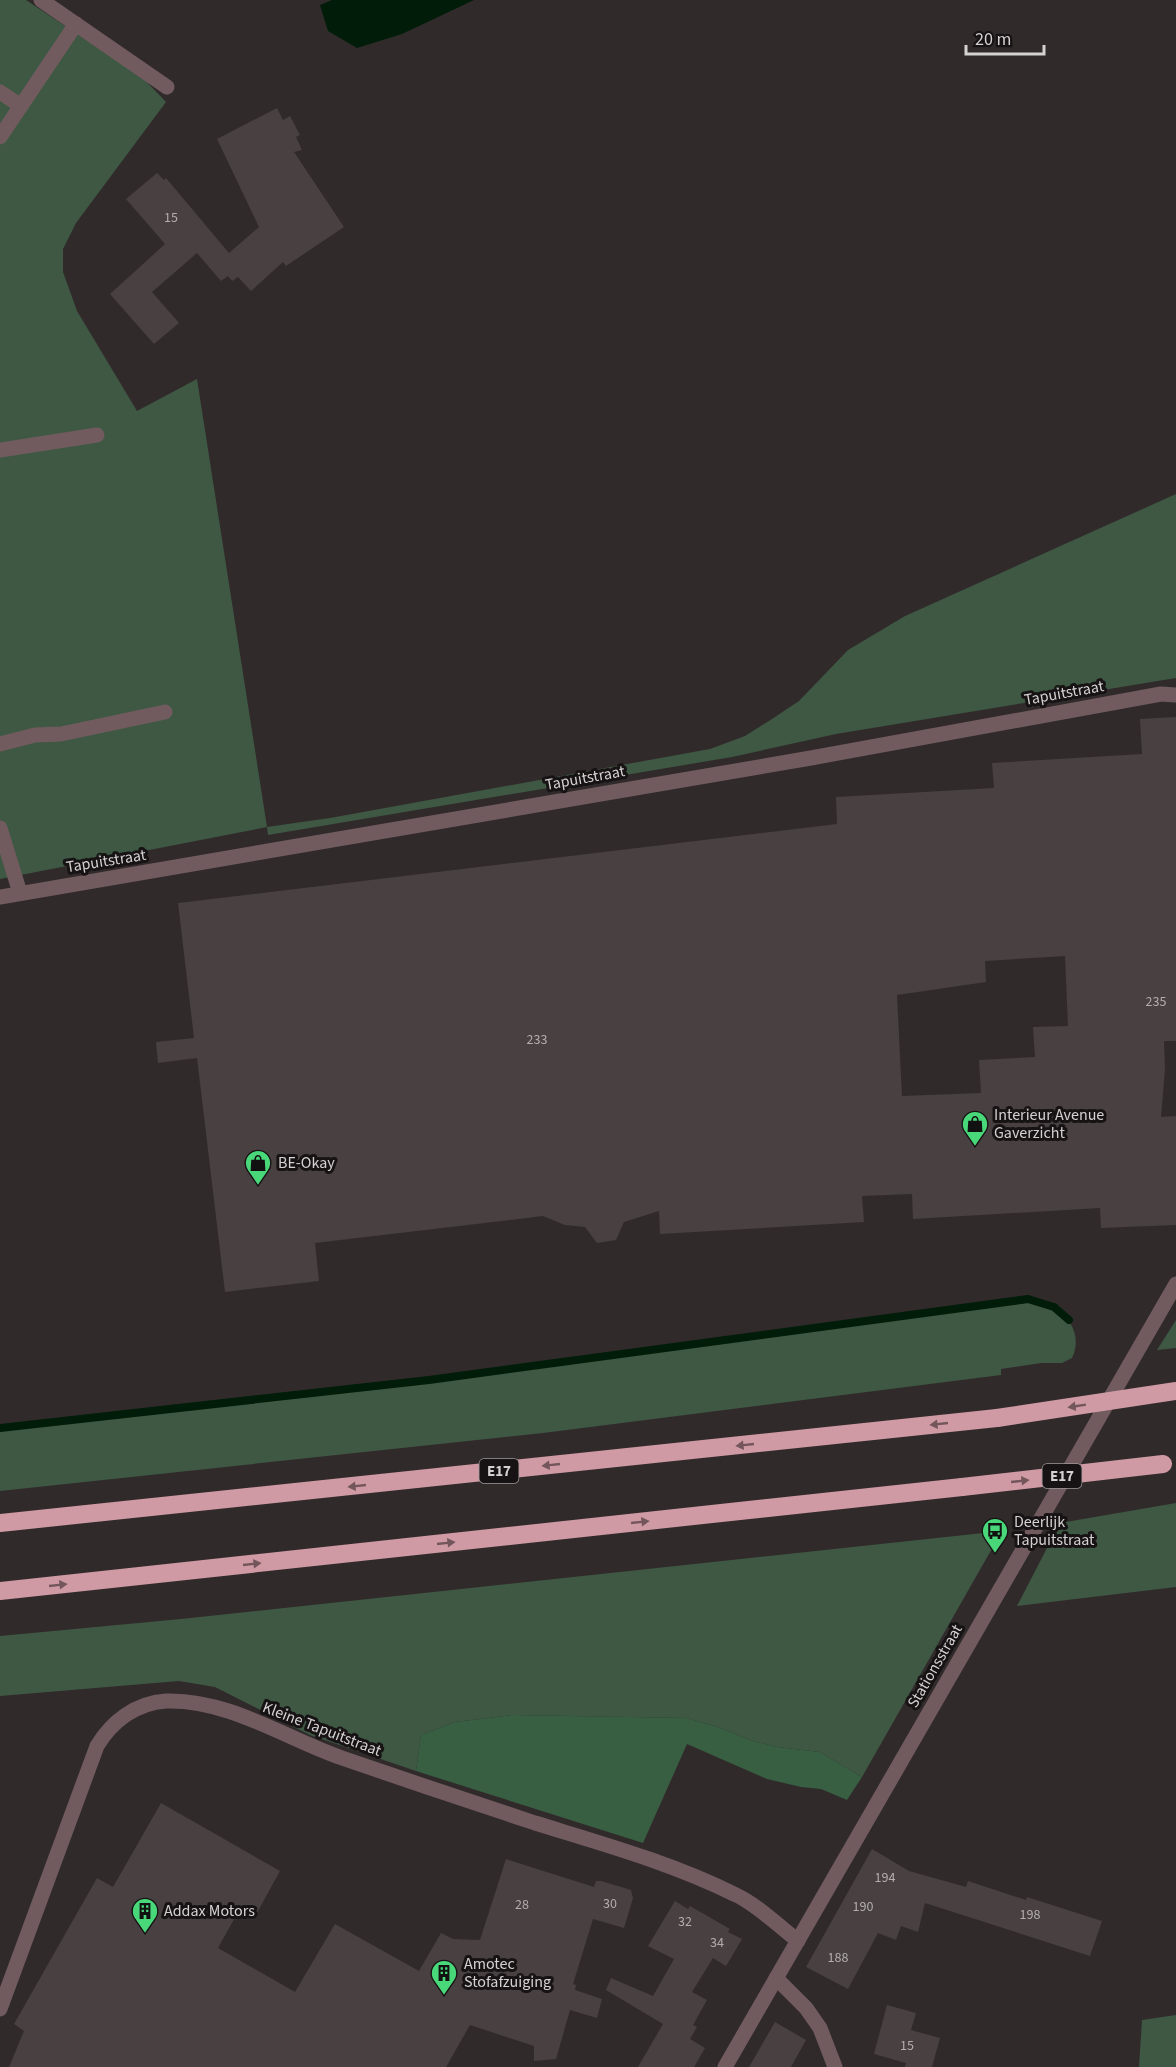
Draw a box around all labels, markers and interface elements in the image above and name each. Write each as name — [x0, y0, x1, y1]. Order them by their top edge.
scale bar — [966, 18, 1044, 56]
text: 20 m — [975, 27, 1011, 52]
house number: 15 — [164, 208, 178, 228]
street label: Tapuitstraat — [1022, 675, 1106, 711]
street label: Tapuitstraat — [543, 760, 627, 796]
street label: Tapuitstraat — [65, 844, 148, 878]
house number: 235 — [1146, 992, 1166, 1012]
house number: 233 — [527, 1030, 547, 1050]
place label: Interieur Avenue Gaverzicht — [994, 1104, 1104, 1144]
shop icon: Interieur Avenue Gaverzicht — [960, 1109, 990, 1147]
shop icon: BE-Okay — [243, 1148, 273, 1186]
place label: BE-Okay — [278, 1152, 335, 1174]
one-way arrow — [1067, 1402, 1086, 1411]
one-way arrow — [930, 1419, 949, 1429]
one-way arrow — [736, 1440, 755, 1450]
road number: E17 — [480, 1459, 518, 1483]
one-way arrow — [542, 1460, 561, 1470]
road number: E17 — [1042, 1464, 1082, 1488]
one-way arrow — [1010, 1476, 1029, 1485]
one-way arrow — [348, 1481, 367, 1491]
place label: Deerlijk Tapuitstraat — [1014, 1511, 1095, 1551]
bus stop icon: Deerlijk Tapuitstraat — [980, 1516, 1010, 1554]
one-way arrow — [630, 1517, 649, 1527]
one-way arrow — [436, 1538, 455, 1548]
one-way arrow — [243, 1559, 262, 1569]
one-way arrow — [49, 1580, 68, 1590]
street label: Stationsstraat — [902, 1620, 968, 1712]
street label: Kleine Tapuitstraat — [259, 1696, 385, 1762]
house number: 194 — [875, 1868, 895, 1888]
house number: 30 — [603, 1894, 617, 1914]
house number: 28 — [515, 1895, 529, 1915]
building icon: Addax Motors — [130, 1896, 160, 1934]
house number: 190 — [853, 1897, 873, 1917]
place label: Addax Motors — [164, 1900, 255, 1922]
house number: 198 — [1020, 1905, 1040, 1925]
house number: 32 — [678, 1912, 692, 1932]
house number: 34 — [710, 1933, 724, 1953]
house number: 188 — [828, 1948, 848, 1968]
place label: Amotec Stofafzuiging — [464, 1953, 551, 1993]
building icon: Amotec Stofafzuiging — [429, 1958, 459, 1996]
house number: 15 — [900, 2036, 914, 2056]

